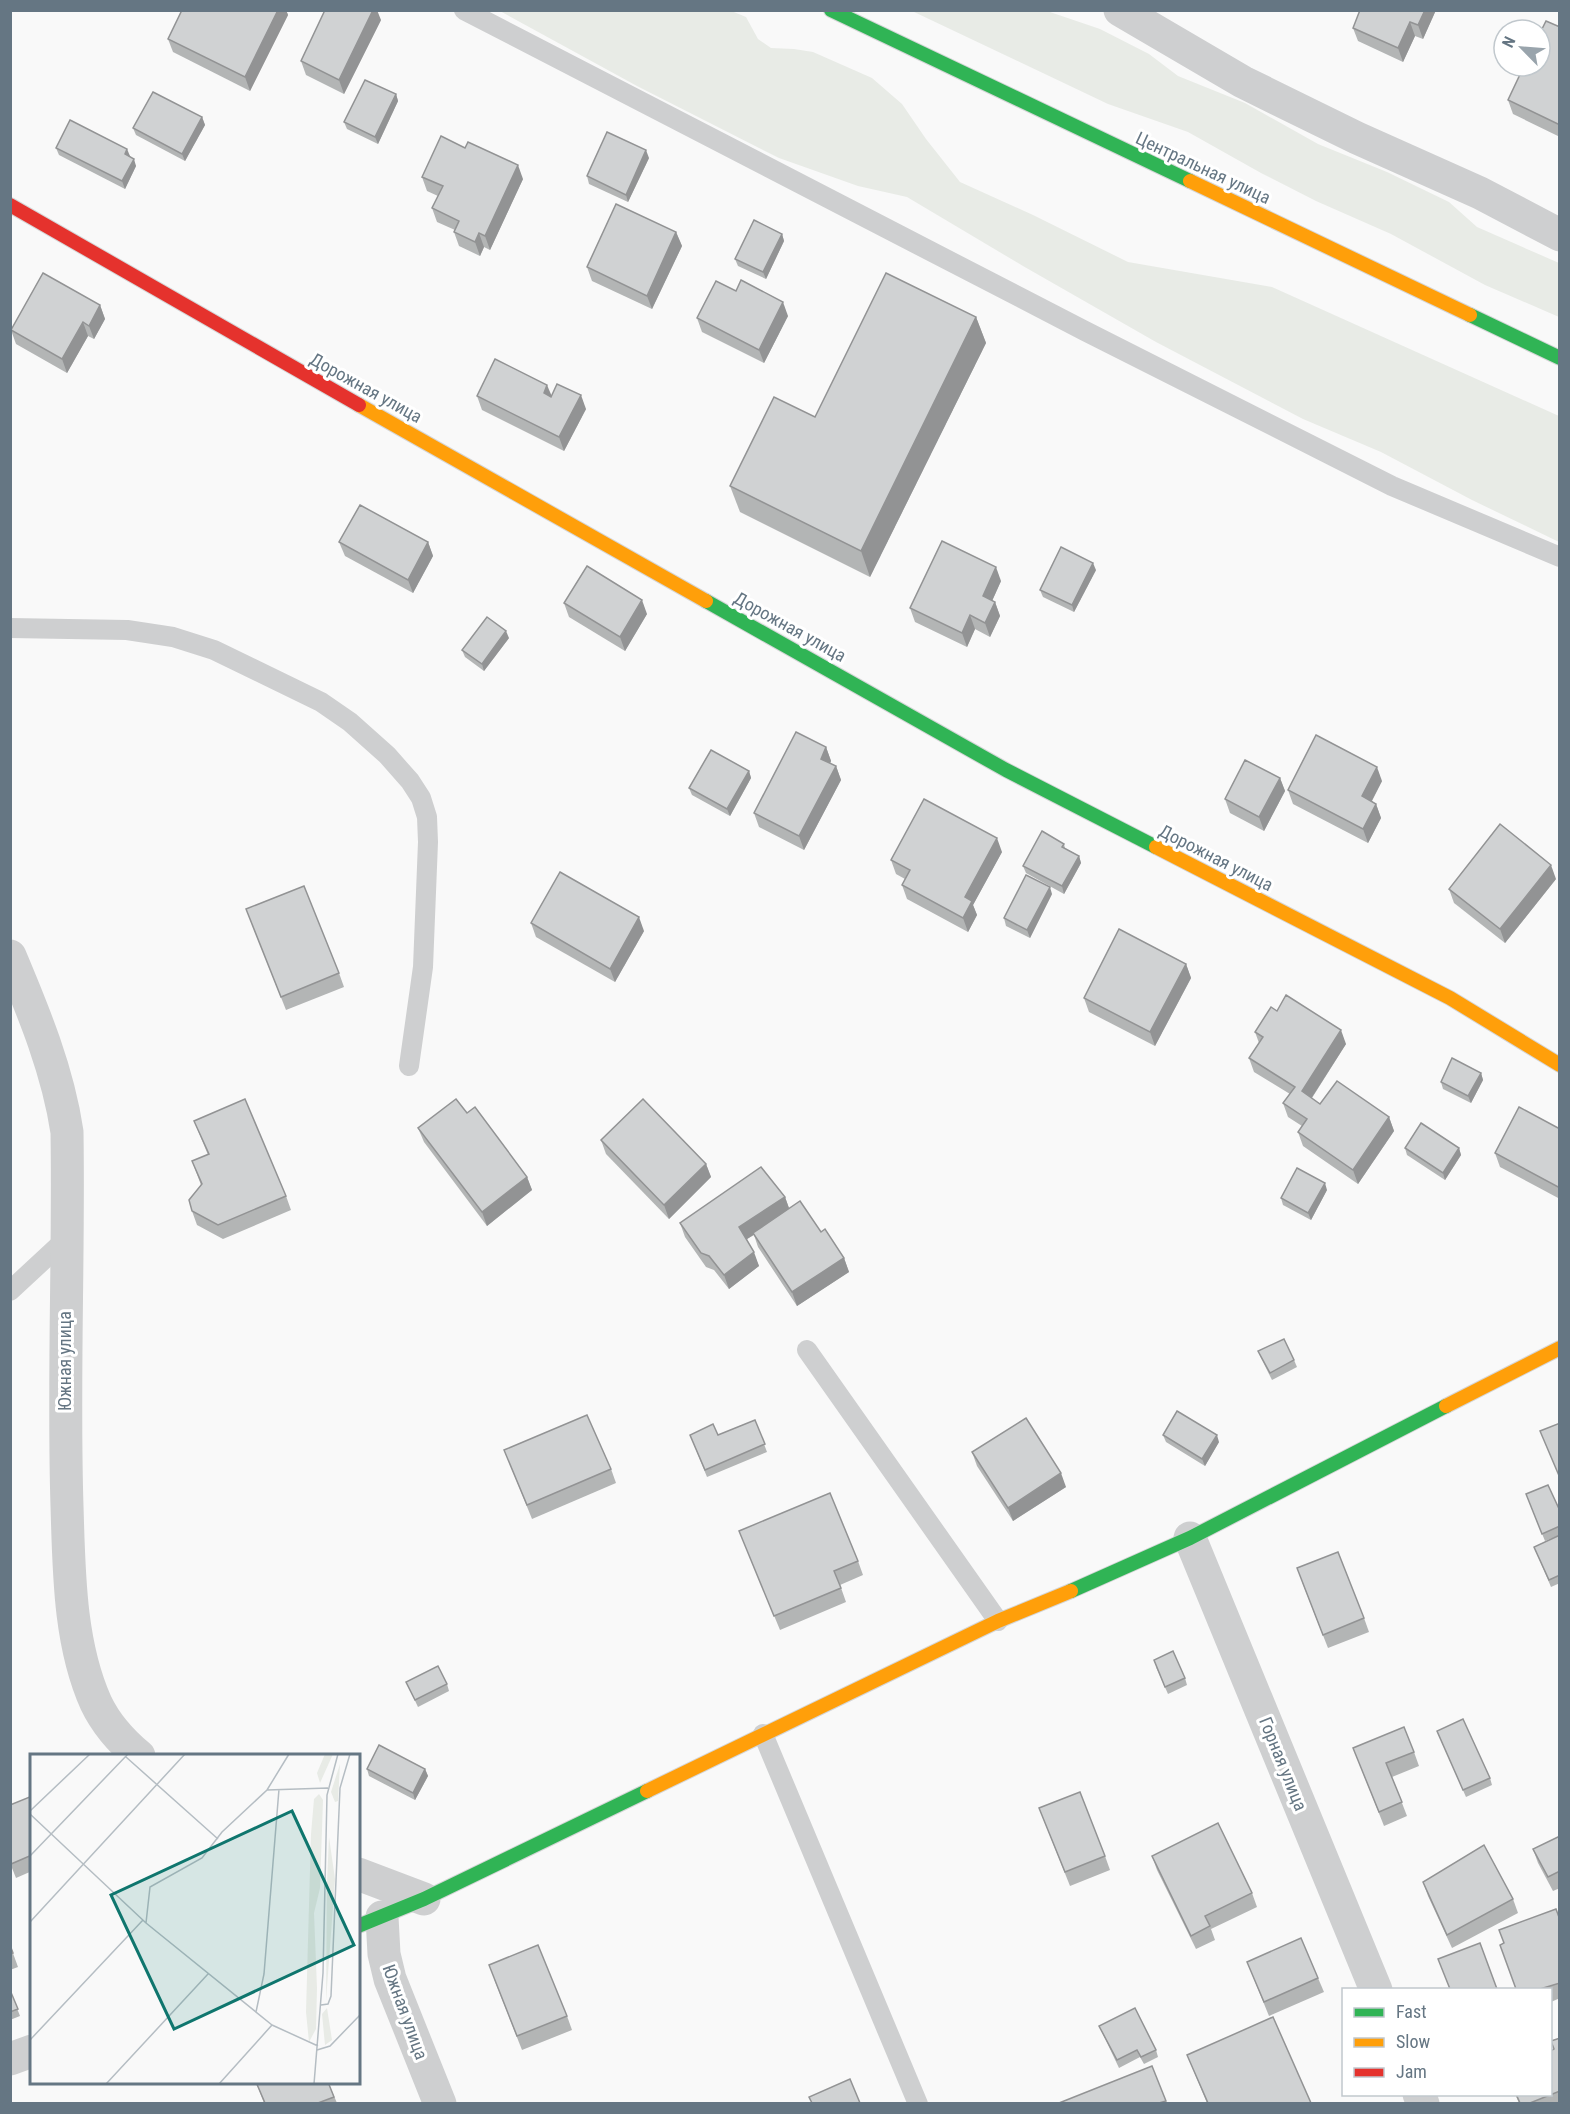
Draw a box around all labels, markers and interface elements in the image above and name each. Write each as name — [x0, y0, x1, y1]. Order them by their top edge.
north arrow — [1492, 18, 1552, 78]
text: N — [1498, 33, 1520, 50]
street label: Центральная улица — [1133, 127, 1274, 208]
street label: Дорожная улица — [307, 348, 426, 427]
street label: Дорожная улица — [731, 587, 850, 666]
street label: Дорожная улица — [1156, 820, 1277, 895]
street label: Южная улица — [54, 1311, 75, 1411]
street label: Горная улица — [1255, 1714, 1312, 1814]
inset map — [30, 1754, 360, 2084]
street label: Южная улица — [379, 1961, 432, 2062]
legend — [1342, 1988, 1552, 2096]
text: Fast — [1396, 2001, 1427, 2022]
text: Slow — [1396, 2031, 1431, 2052]
text: Jam — [1396, 2061, 1427, 2082]

